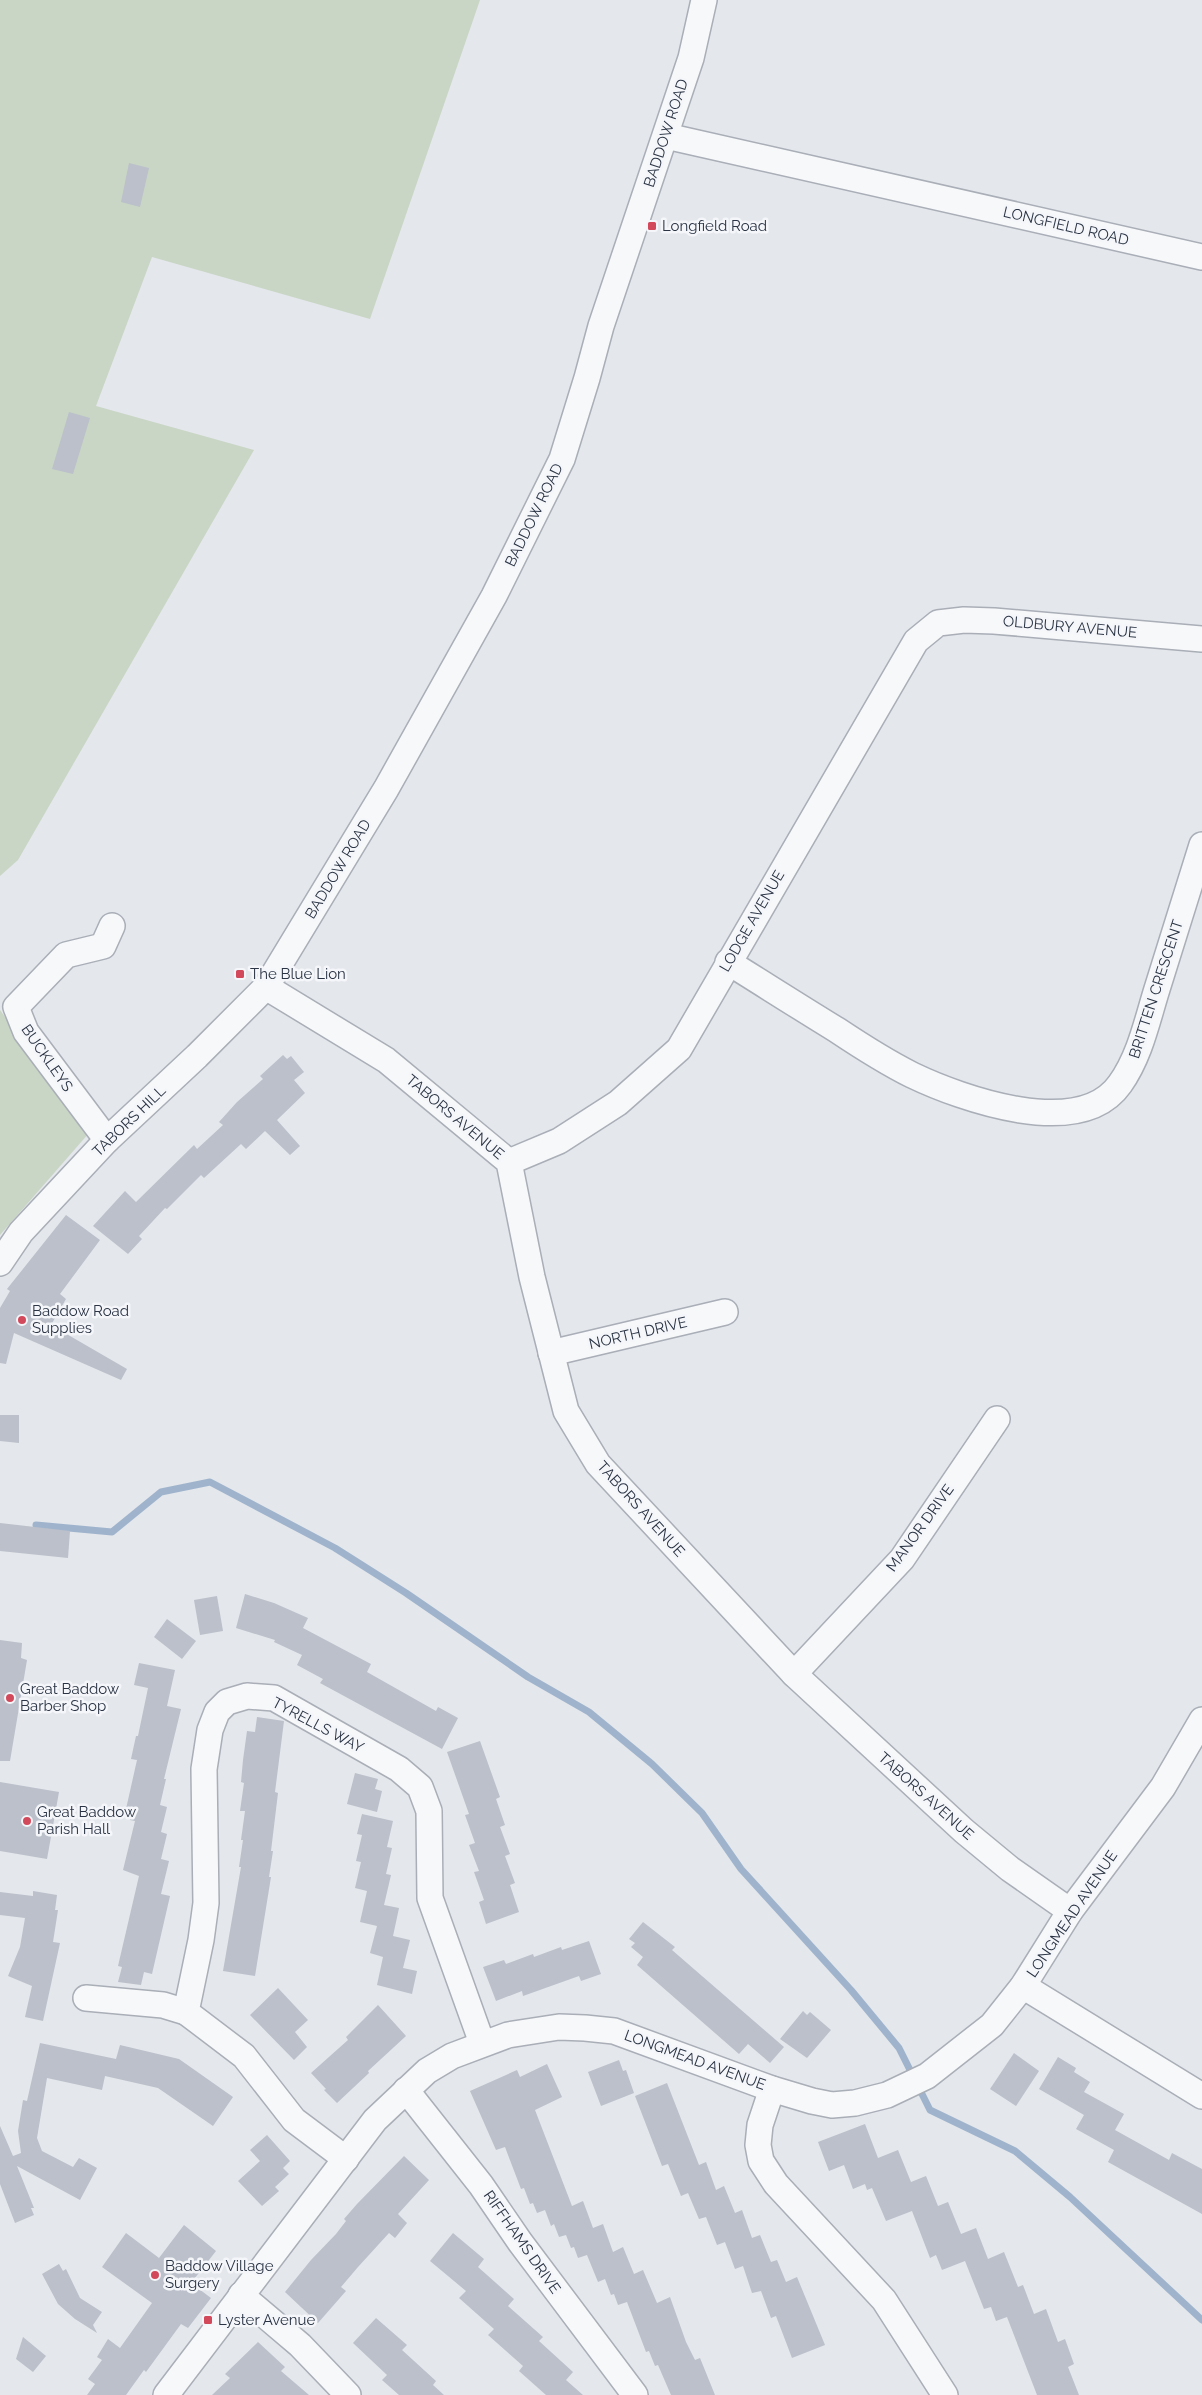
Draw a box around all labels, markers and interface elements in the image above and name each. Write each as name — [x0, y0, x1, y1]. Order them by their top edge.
street label: BADDOW ROAD — [640, 76, 692, 189]
street label: LONGFIELD ROAD — [1001, 203, 1131, 249]
place label: Longfield Road — [662, 217, 767, 235]
marker: Longfield Road — [646, 220, 658, 232]
street label: BADDOW ROAD — [501, 460, 567, 570]
street label: OLDBURY AVENUE — [1002, 612, 1138, 642]
street label: BADDOW ROAD — [301, 816, 375, 922]
street label: LODGE AVENUE — [716, 867, 788, 975]
street label: BRITTEN CRESCENT — [1125, 917, 1187, 1061]
place label: The Blue Lion — [250, 965, 346, 983]
marker: The Blue Lion — [234, 968, 246, 980]
street label: BUCKLEYS — [17, 1021, 77, 1095]
street label: TABORS AVENUE — [402, 1071, 508, 1163]
street label: TABORS HILL — [89, 1082, 169, 1160]
place label: Baddow Road Supplies — [32, 1302, 129, 1337]
street label: NORTH DRIVE — [587, 1313, 689, 1353]
marker: Baddow Road Supplies — [16, 1314, 28, 1326]
street label: TABORS AVENUE — [593, 1457, 689, 1561]
street label: MANOR DRIVE — [882, 1481, 958, 1575]
place label: Great Baddow Barber Shop — [20, 1680, 119, 1715]
marker: Great Baddow Barber Shop — [4, 1692, 16, 1704]
street label: TYRELLS WAY — [269, 1693, 367, 1757]
street label: TABORS AVENUE — [874, 1748, 978, 1844]
place label: Great Baddow Parish Hall — [37, 1803, 136, 1838]
marker: Great Baddow Parish Hall — [21, 1815, 33, 1827]
street label: LONGMEAD AVENUE — [1023, 1847, 1121, 1981]
street label: LONGMEAD AVENUE — [622, 2026, 768, 2094]
street label: RIFFHAMS DRIVE — [480, 2187, 564, 2297]
place label: Baddow Village Surgery — [165, 2257, 274, 2292]
marker: Baddow Village Surgery — [149, 2269, 161, 2281]
place label: Lyster Avenue — [218, 2311, 316, 2329]
marker: Lyster Avenue — [202, 2314, 214, 2326]

